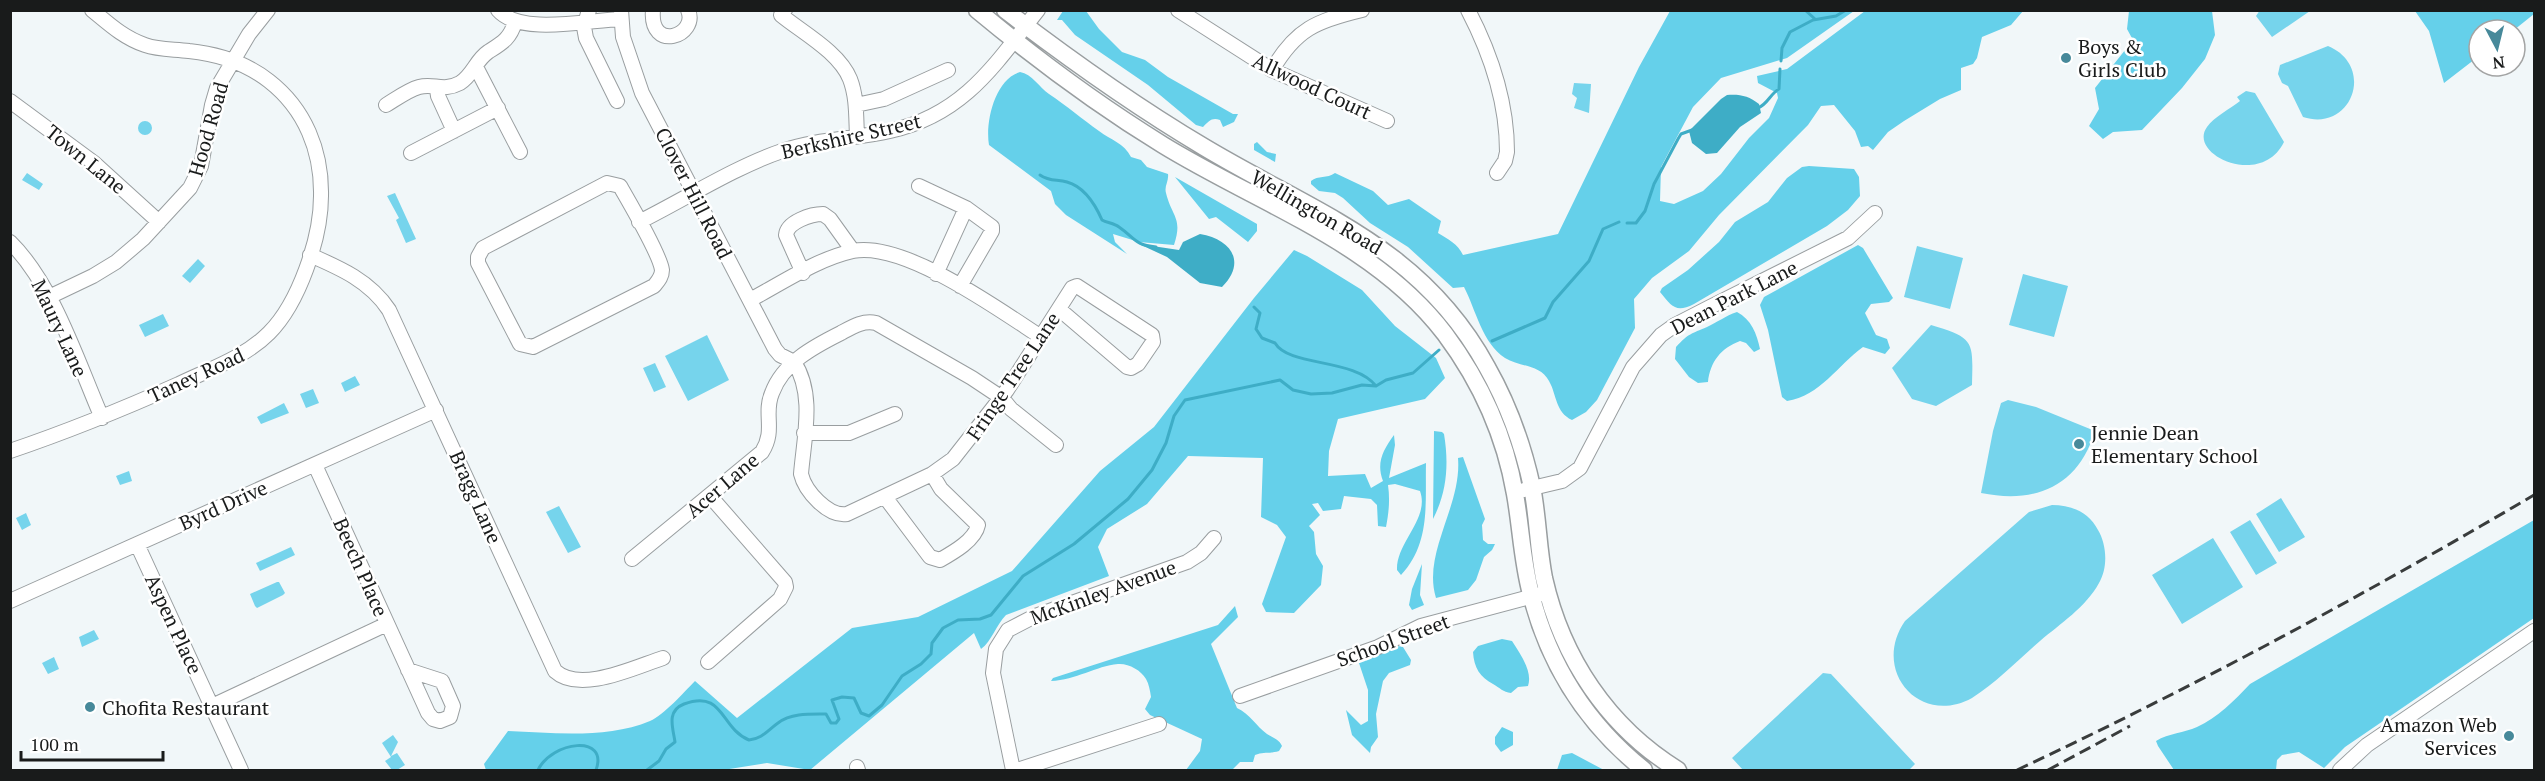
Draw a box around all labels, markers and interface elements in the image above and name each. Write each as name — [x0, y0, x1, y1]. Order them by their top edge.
north arrow — [2467, 18, 2527, 78]
place label: Boys & Girls Club — [2078, 33, 2166, 83]
street label: Allwood Court — [1248, 47, 1376, 126]
marker: Boys & Girls Club — [2059, 51, 2073, 65]
text: N — [2491, 51, 2506, 75]
street label: Hood Road — [182, 79, 234, 179]
street label: Berkshire Street — [778, 107, 924, 165]
street label: Town Lane — [40, 118, 132, 200]
street label: Clover Hill Road — [649, 123, 739, 263]
street label: Wellington Road — [1246, 163, 1388, 261]
street label: Dean Park Lane — [1666, 253, 1802, 341]
street label: Maury Lane — [26, 275, 94, 381]
street label: Fringe Tree Lane — [960, 307, 1066, 445]
street label: Taney Road — [144, 341, 248, 409]
place label: Jennie Dean Elementary School — [2091, 419, 2258, 469]
marker: Jennie Dean Elementary School — [2072, 437, 2086, 451]
street label: Bragg Lane — [444, 446, 508, 548]
street label: Acer Lane — [680, 447, 764, 523]
street label: Byrd Drive — [175, 474, 271, 536]
street label: Beech Place — [327, 513, 395, 621]
street label: McKinley Avenue — [1026, 553, 1180, 631]
street label: Aspen Place — [139, 570, 209, 678]
street label: School Street — [1333, 607, 1454, 673]
place label: Chofita Restaurant — [102, 694, 270, 721]
marker: Chofita Restaurant — [83, 700, 97, 714]
place label: Amazon Web Services — [2380, 711, 2497, 761]
scale bar — [21, 724, 164, 762]
marker: Amazon Web Services — [2502, 729, 2516, 743]
text: 100 m — [30, 732, 79, 756]

